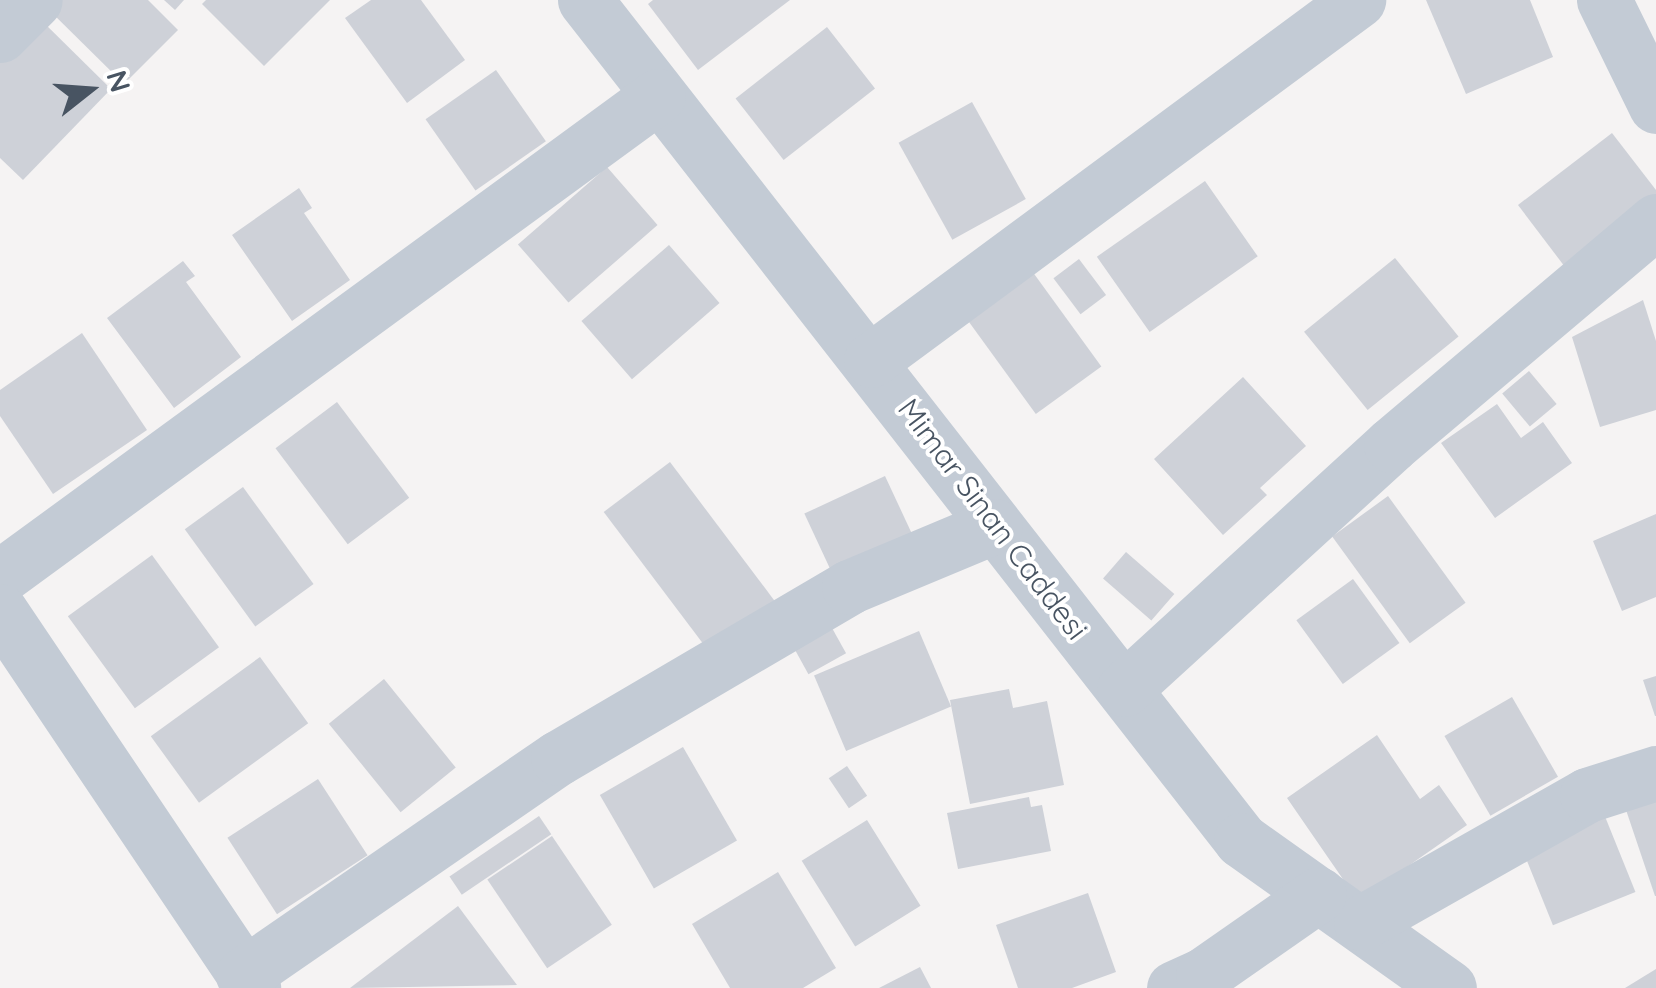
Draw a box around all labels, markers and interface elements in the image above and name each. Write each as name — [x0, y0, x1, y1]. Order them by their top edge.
north arrow — [40, 40, 140, 140]
text: N — [99, 66, 139, 96]
street label: Mimar Sinan Caddesi — [891, 391, 1095, 647]

